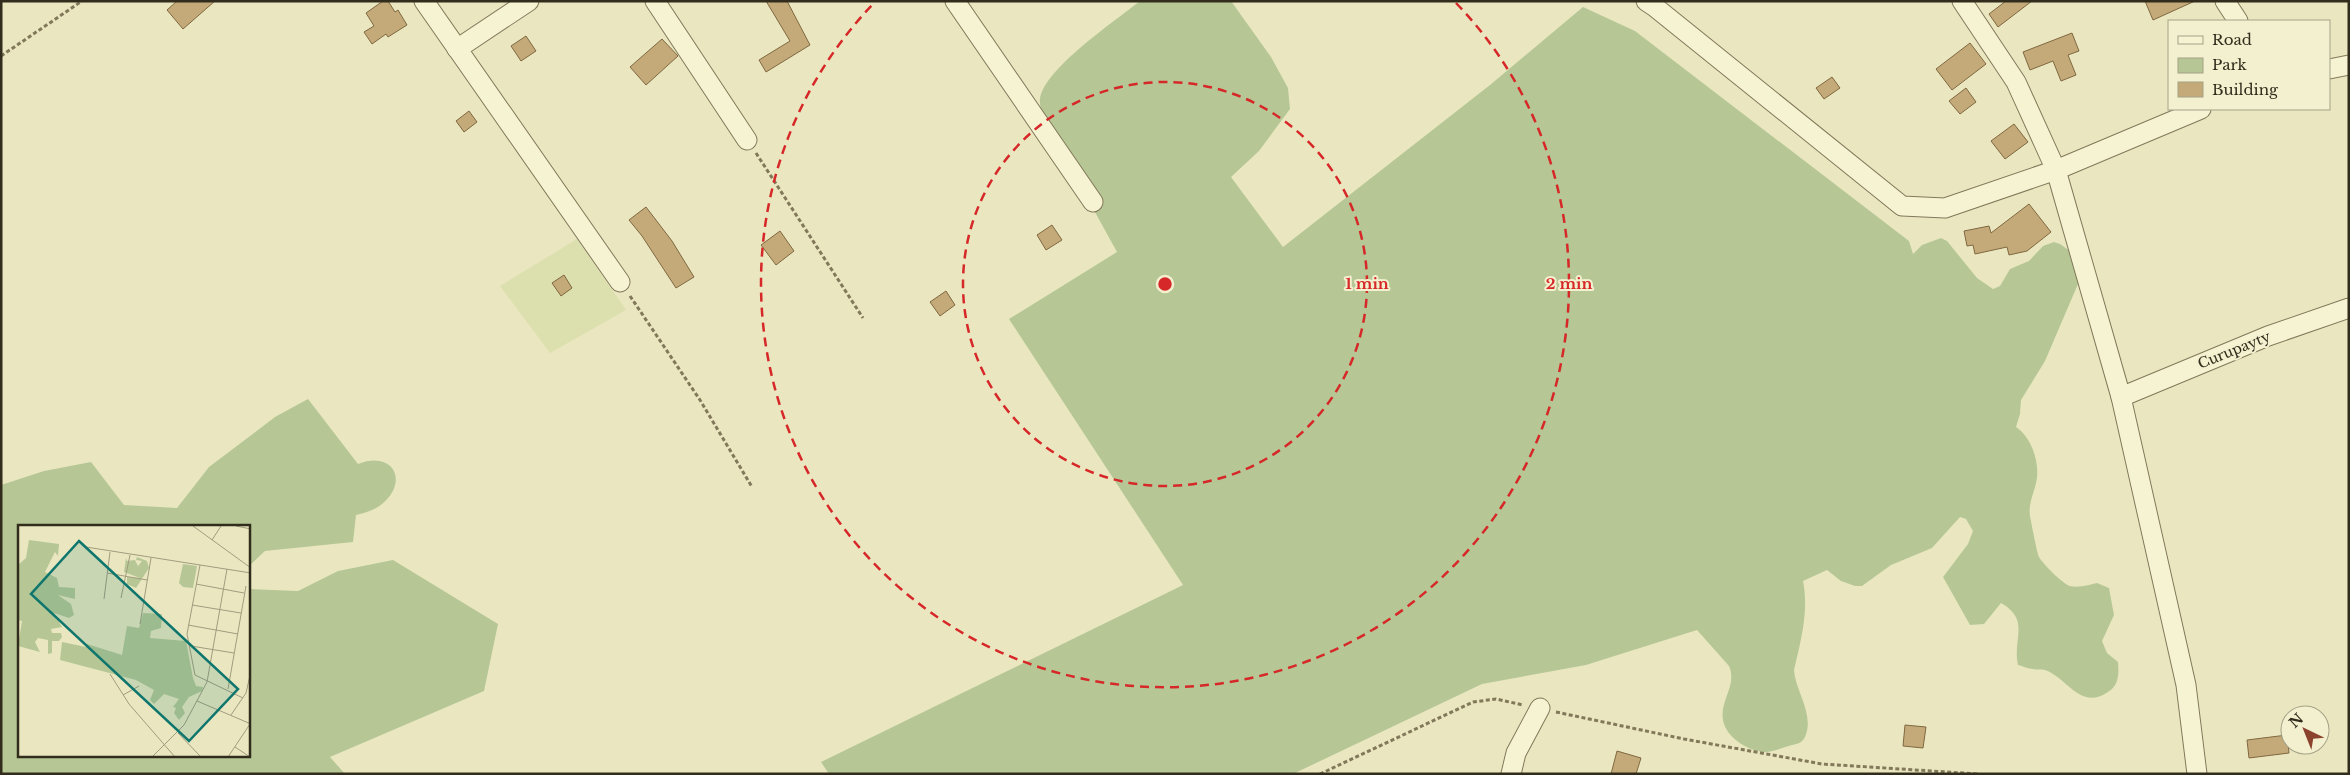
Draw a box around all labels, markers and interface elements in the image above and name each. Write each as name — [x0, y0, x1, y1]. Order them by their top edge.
legend — [2168, 20, 2330, 110]
text: Road — [2212, 30, 2252, 49]
text: Park — [2212, 55, 2248, 74]
text: Building — [2212, 80, 2279, 99]
text: 1 min — [1345, 274, 1389, 293]
text: 2 min — [1546, 274, 1592, 293]
centre of rings — [1156, 275, 1174, 293]
street label: Curupayty — [2195, 327, 2273, 373]
inset map — [18, 525, 250, 758]
north arrow — [2280, 705, 2330, 755]
text: N — [2285, 709, 2307, 732]

